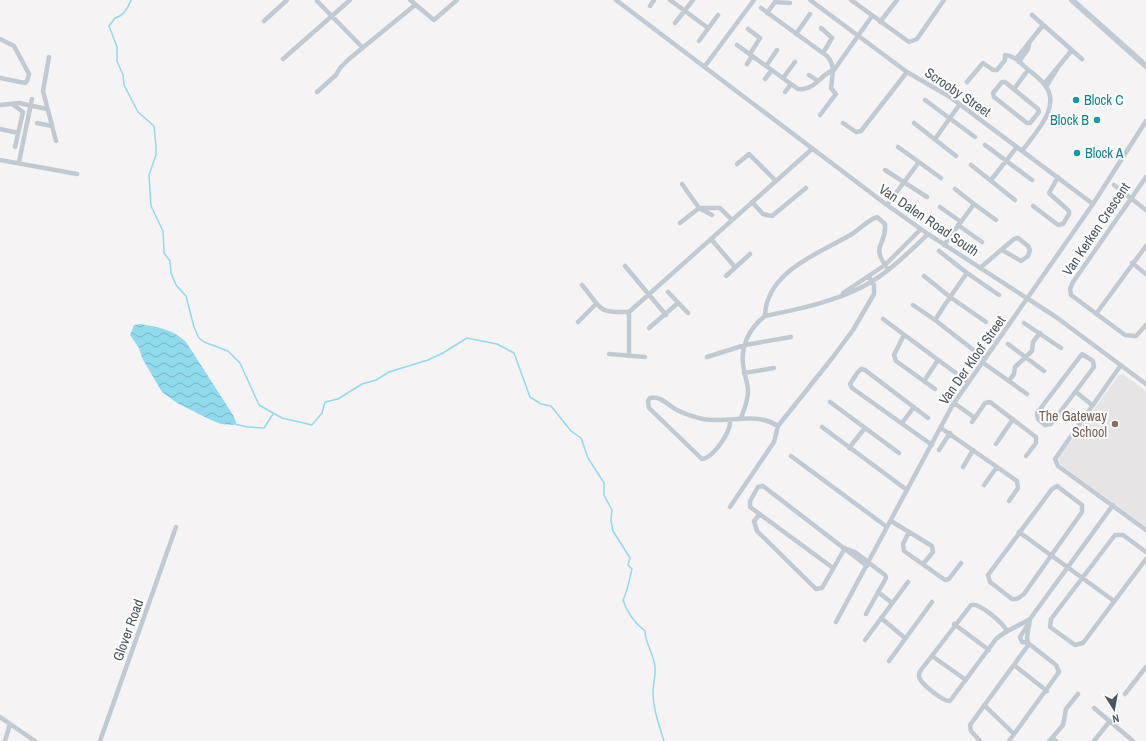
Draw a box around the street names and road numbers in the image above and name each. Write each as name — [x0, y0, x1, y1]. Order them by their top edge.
street label: Scrooby Street — [921, 63, 995, 121]
street label: Van Kerken Crescent — [1058, 179, 1134, 279]
street label: Van Dalen Road South — [876, 180, 982, 260]
street label: Van Der Kloof Street — [935, 312, 1009, 408]
street label: Glover Road — [109, 597, 147, 663]

